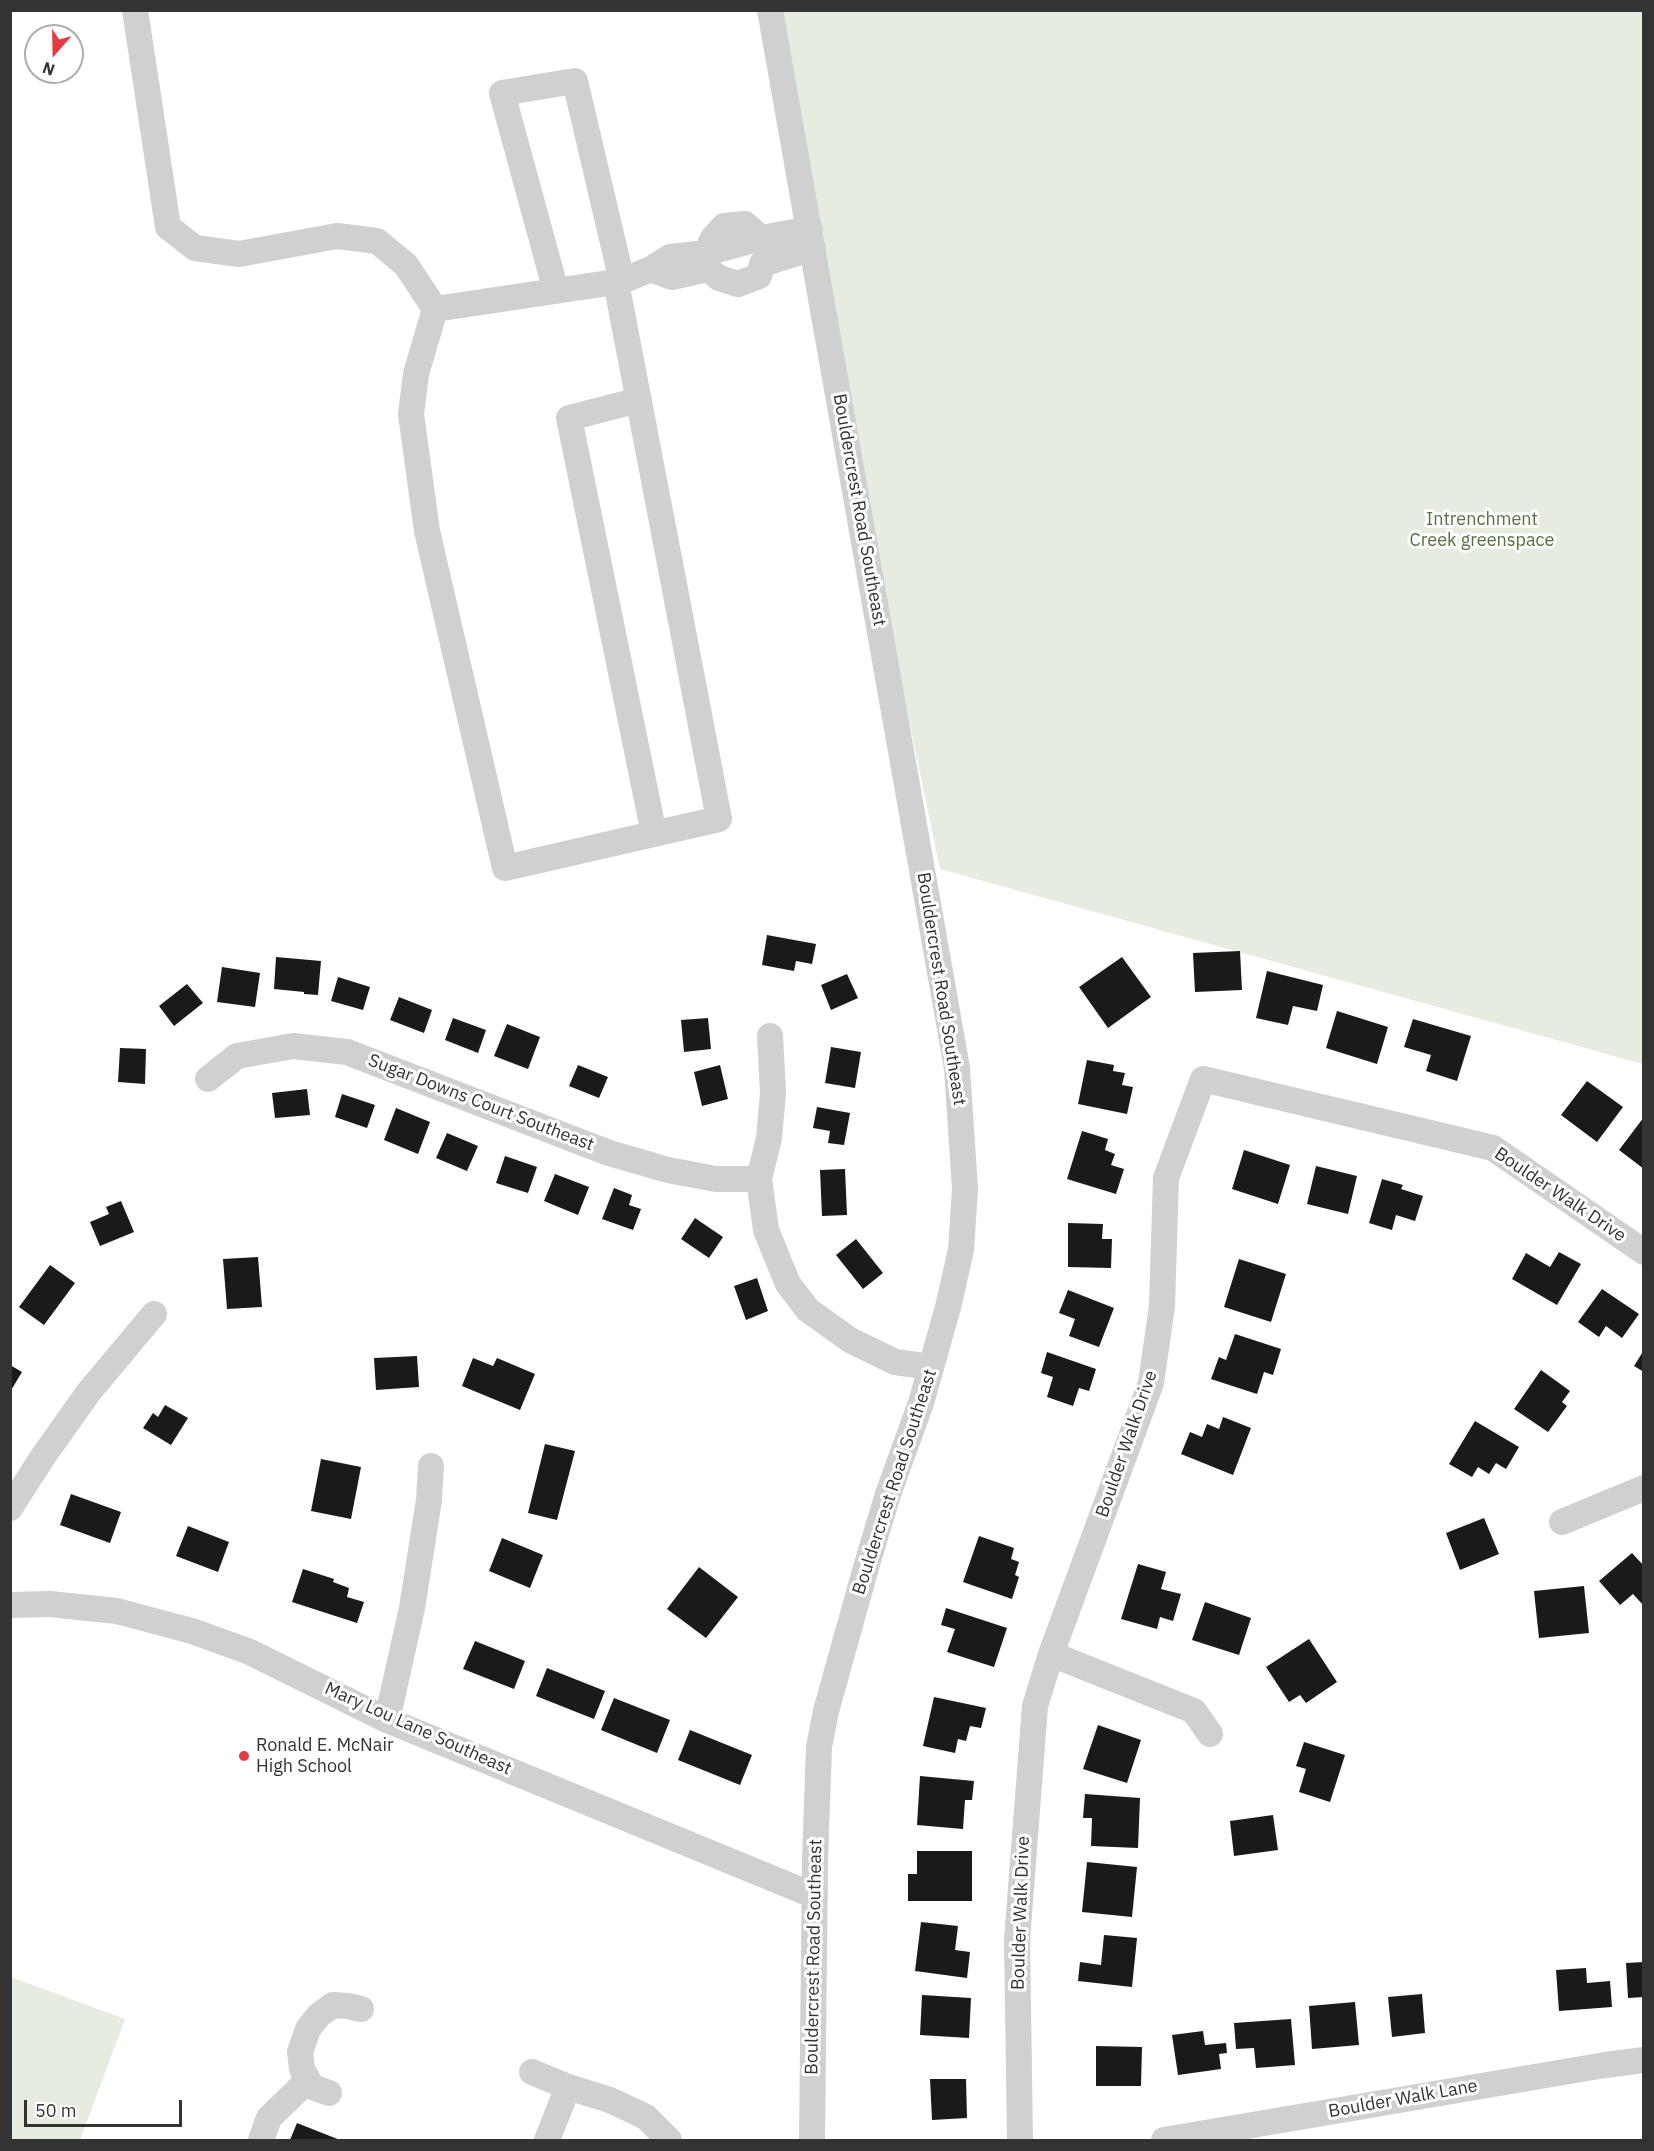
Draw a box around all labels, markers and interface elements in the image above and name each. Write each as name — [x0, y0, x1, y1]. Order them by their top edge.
north arrow — [24, 24, 84, 84]
text: N — [40, 58, 57, 80]
street label: Bouldercrest Road Southeast — [828, 392, 890, 628]
park label: Intrenchment Creek greenspace — [1410, 509, 1554, 552]
street label: Bouldercrest Road Southeast — [912, 871, 970, 1107]
street label: Sugar Downs Court Southeast — [365, 1050, 597, 1156]
street label: Boulder Walk Drive — [1490, 1143, 1630, 1247]
street label: Bouldercrest Road Southeast — [848, 1367, 942, 1597]
street label: Boulder Walk Drive — [1092, 1368, 1162, 1520]
street label: Mary Lou Lane Southeast — [321, 1678, 515, 1780]
place label: Ronald E. McNair High School — [256, 1735, 394, 1778]
marker: Ronald E. McNair High School — [237, 1749, 251, 1763]
street label: Boulder Walk Drive — [1008, 1836, 1034, 1990]
street label: Bouldercrest Road Southeast — [801, 1839, 827, 2075]
street label: Boulder Walk Lane — [1327, 2075, 1479, 2123]
scale bar — [27, 2088, 184, 2126]
text: 50 m — [35, 2099, 77, 2122]

